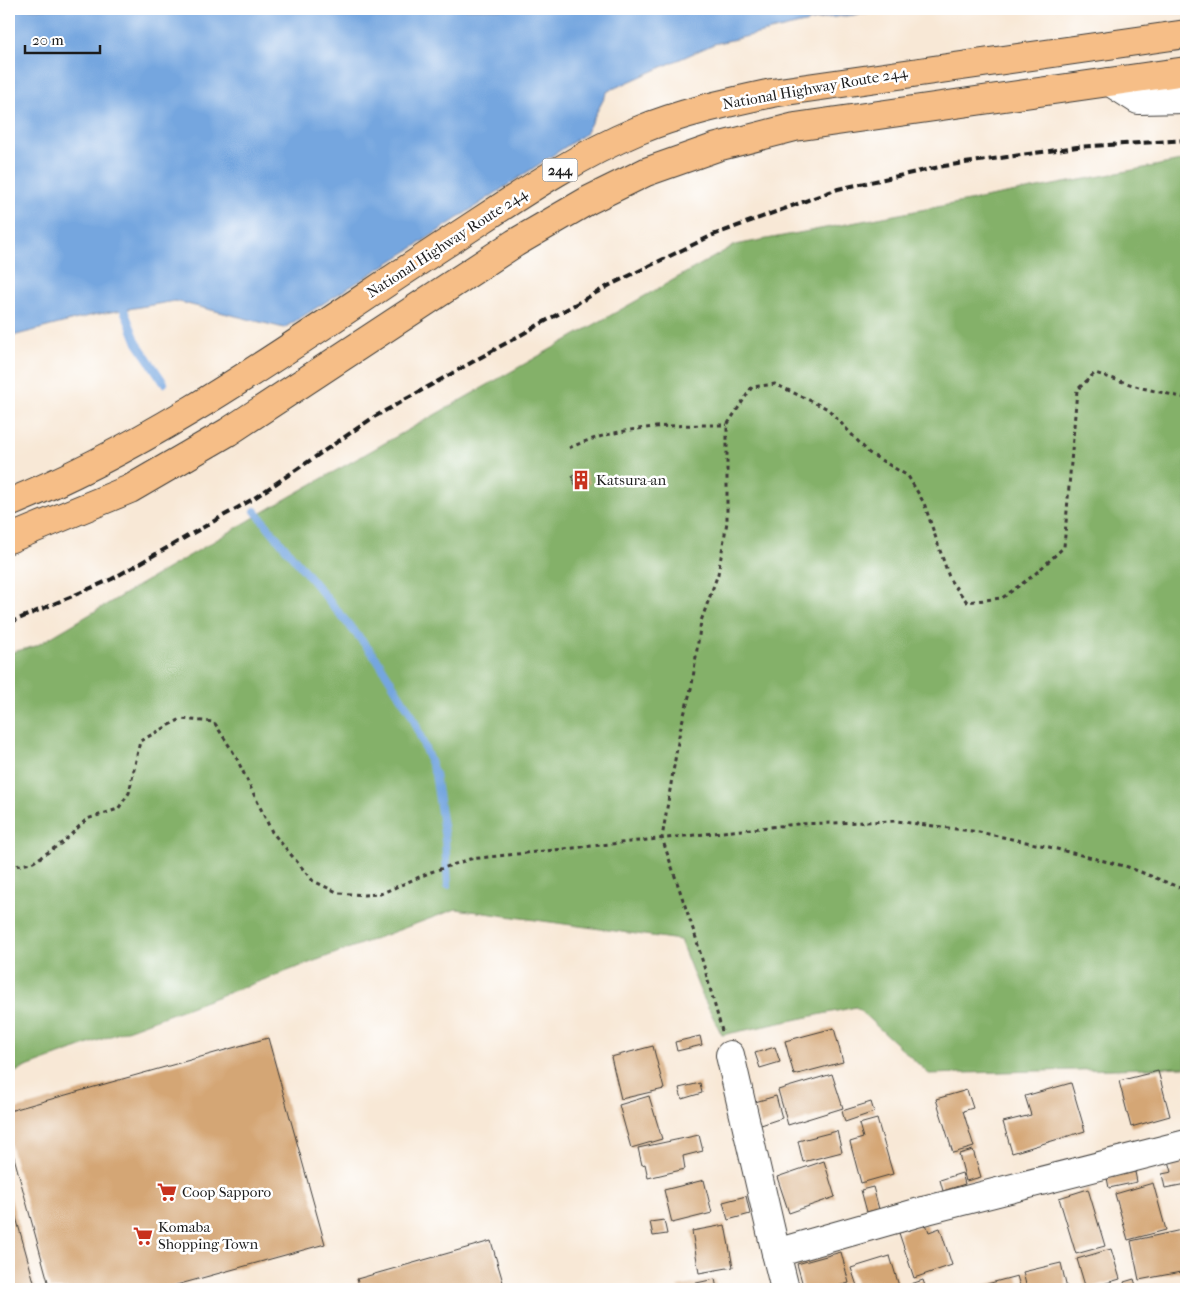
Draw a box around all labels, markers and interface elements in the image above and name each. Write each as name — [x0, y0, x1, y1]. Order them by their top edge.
scale bar — [25, 22, 100, 54]
text: 20 m — [32, 31, 64, 49]
street label: National Highway Route 244 — [721, 63, 910, 113]
road number: 244 — [542, 158, 578, 182]
street label: National Highway Route 244 — [363, 184, 531, 302]
building icon: Katsura-an — [570, 469, 592, 491]
place label: Katsura-an — [596, 471, 667, 489]
supermarket icon: Coop Sapporo — [156, 1181, 178, 1203]
place label: Coop Sapporo — [182, 1183, 271, 1201]
place label: Komaba Shopping Town — [158, 1218, 258, 1253]
supermarket icon: Komaba Shopping Town — [132, 1225, 154, 1247]

